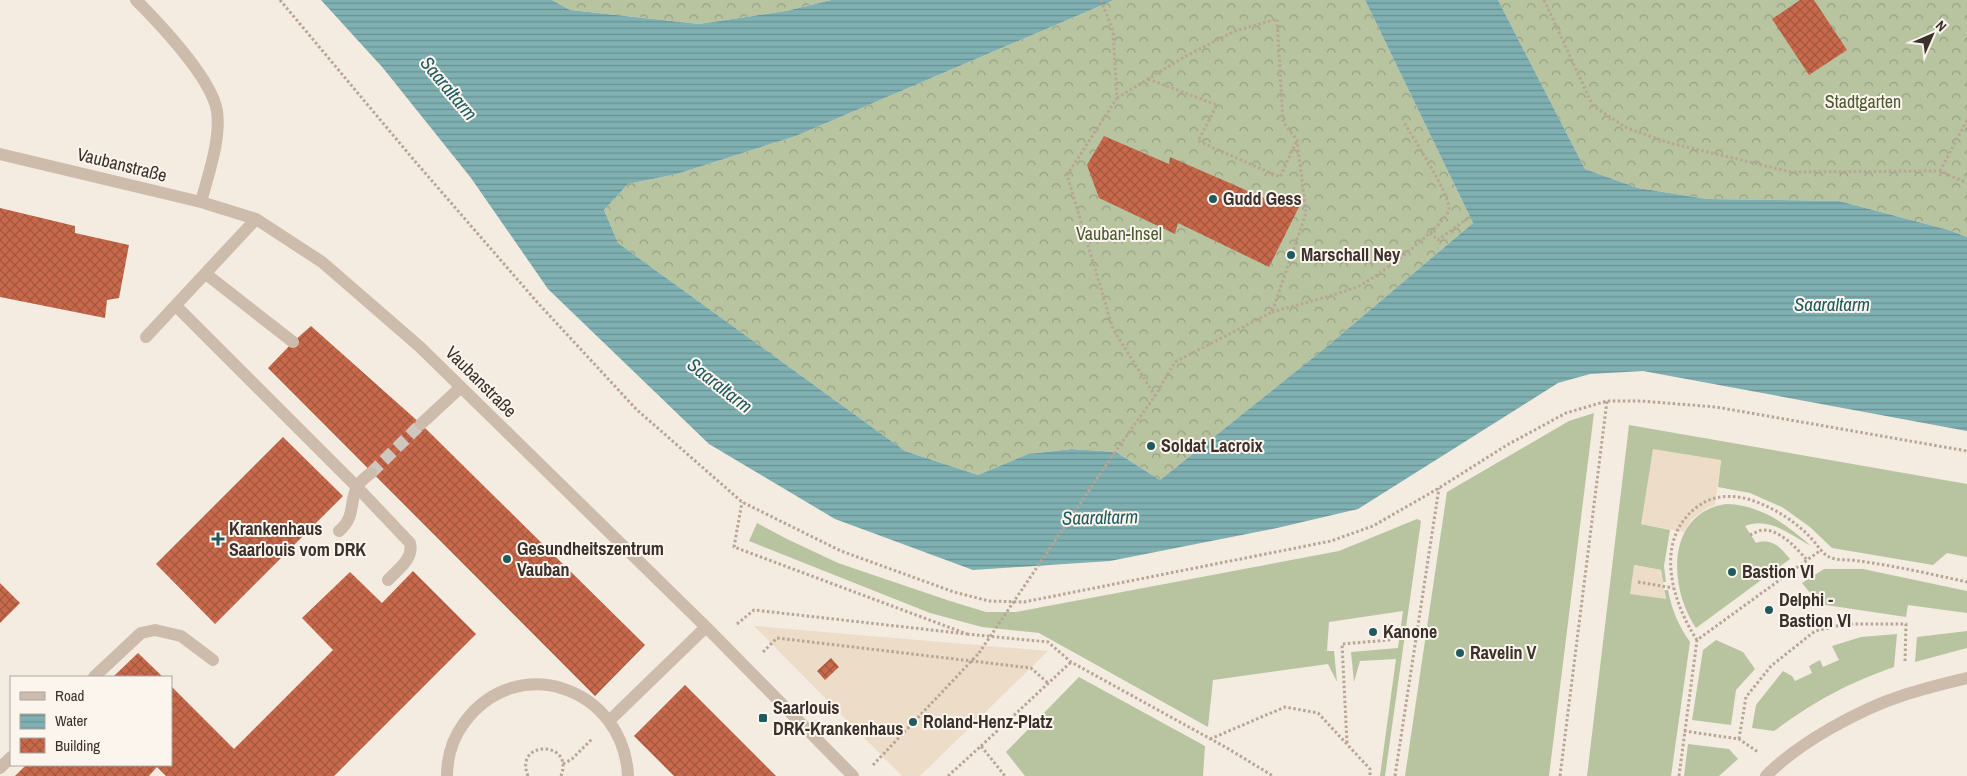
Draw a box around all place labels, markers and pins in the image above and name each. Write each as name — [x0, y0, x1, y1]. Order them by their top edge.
place label: Gudd Gess — [1223, 186, 1302, 211]
marker: Gudd Gess — [1207, 193, 1219, 205]
place label: Marschall Ney — [1301, 242, 1401, 267]
marker: Marschall Ney — [1285, 249, 1297, 261]
place label: Soldat Lacroix — [1161, 433, 1264, 458]
marker: Soldat Lacroix — [1145, 440, 1157, 452]
place label: Krankenhaus Saarlouis vom DRK — [229, 516, 366, 562]
marker: Krankenhaus Saarlouis vom DRK — [211, 532, 225, 546]
place label: Gesundheitszentrum Vauban — [517, 536, 664, 582]
marker: Gesundheitszentrum Vauban — [501, 553, 513, 565]
place label: Bastion VI — [1742, 559, 1814, 584]
marker: Bastion VI — [1726, 566, 1738, 578]
place label: Delphi - Bastion VI — [1779, 587, 1851, 633]
marker: Delphi - Bastion VI — [1763, 604, 1775, 616]
place label: Kanone — [1383, 619, 1437, 644]
marker: Kanone — [1367, 626, 1379, 638]
place label: Ravelin V — [1470, 640, 1537, 665]
marker: Ravelin V — [1454, 647, 1466, 659]
place label: Saarlouis DRK-Krankenhaus — [773, 695, 903, 741]
place label: Roland-Henz-Platz — [923, 709, 1053, 734]
marker: Saarlouis DRK-Krankenhaus — [757, 712, 769, 724]
marker: Roland-Henz-Platz — [907, 716, 919, 728]

